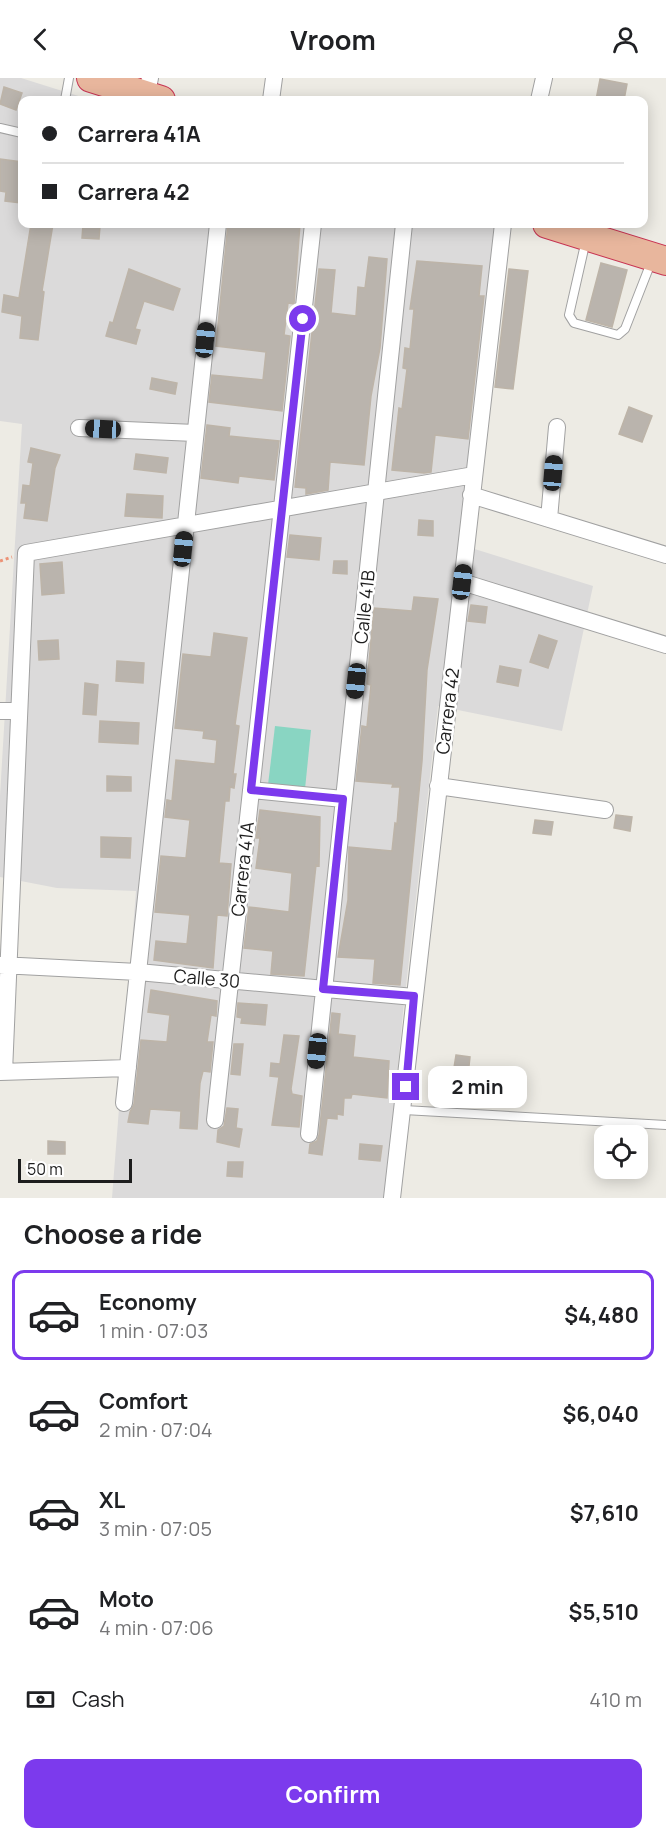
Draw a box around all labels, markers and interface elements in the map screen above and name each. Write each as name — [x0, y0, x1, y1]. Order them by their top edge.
text: Vroom — [290, 21, 376, 58]
icon: back — [24, 23, 57, 56]
icon: person — [609, 23, 642, 56]
text: Carrera 41A — [78, 119, 201, 149]
text: Carrera 42 — [78, 177, 190, 207]
route start — [289, 305, 316, 332]
car — [194, 321, 216, 359]
car — [85, 419, 121, 439]
car — [542, 454, 564, 492]
car — [172, 530, 194, 568]
car — [451, 563, 473, 601]
street label: Calle 41B — [348, 569, 380, 645]
car — [345, 662, 367, 700]
street label: Carrera 42 — [430, 666, 464, 756]
street label: Carrera 41A — [225, 820, 259, 917]
street label: Calle 30 — [173, 963, 241, 993]
car — [306, 1032, 328, 1070]
callout: 2 min — [427, 1066, 526, 1108]
route end — [392, 1073, 419, 1100]
text: 2 min — [451, 1073, 504, 1100]
map controls — [594, 1125, 648, 1179]
button: locate — [594, 1125, 648, 1179]
scale bar — [18, 1156, 132, 1184]
text: 50 m — [27, 1158, 63, 1180]
text: Choose a ride — [24, 1215, 202, 1252]
text: Economy — [99, 1287, 197, 1317]
icon: car — [27, 1288, 81, 1342]
text: $4,480 — [564, 1300, 639, 1330]
text: 1 min · 07:03 — [99, 1317, 208, 1344]
text: Comfort — [99, 1386, 188, 1416]
icon: car — [27, 1387, 81, 1441]
text: $6,040 — [562, 1399, 639, 1429]
text: 2 min · 07:04 — [99, 1416, 213, 1443]
text: XL — [99, 1485, 125, 1515]
icon: car — [27, 1486, 81, 1540]
text: $7,610 — [570, 1498, 639, 1528]
text: 3 min · 07:05 — [99, 1515, 212, 1542]
text: Moto — [99, 1584, 154, 1614]
icon: car — [27, 1585, 81, 1639]
text: $5,510 — [569, 1597, 639, 1627]
text: 4 min · 07:06 — [99, 1614, 214, 1641]
icon: cash — [24, 1683, 57, 1716]
text: Cash — [72, 1684, 125, 1714]
text: 410 m — [589, 1686, 642, 1713]
button: Confirm — [24, 1759, 642, 1828]

